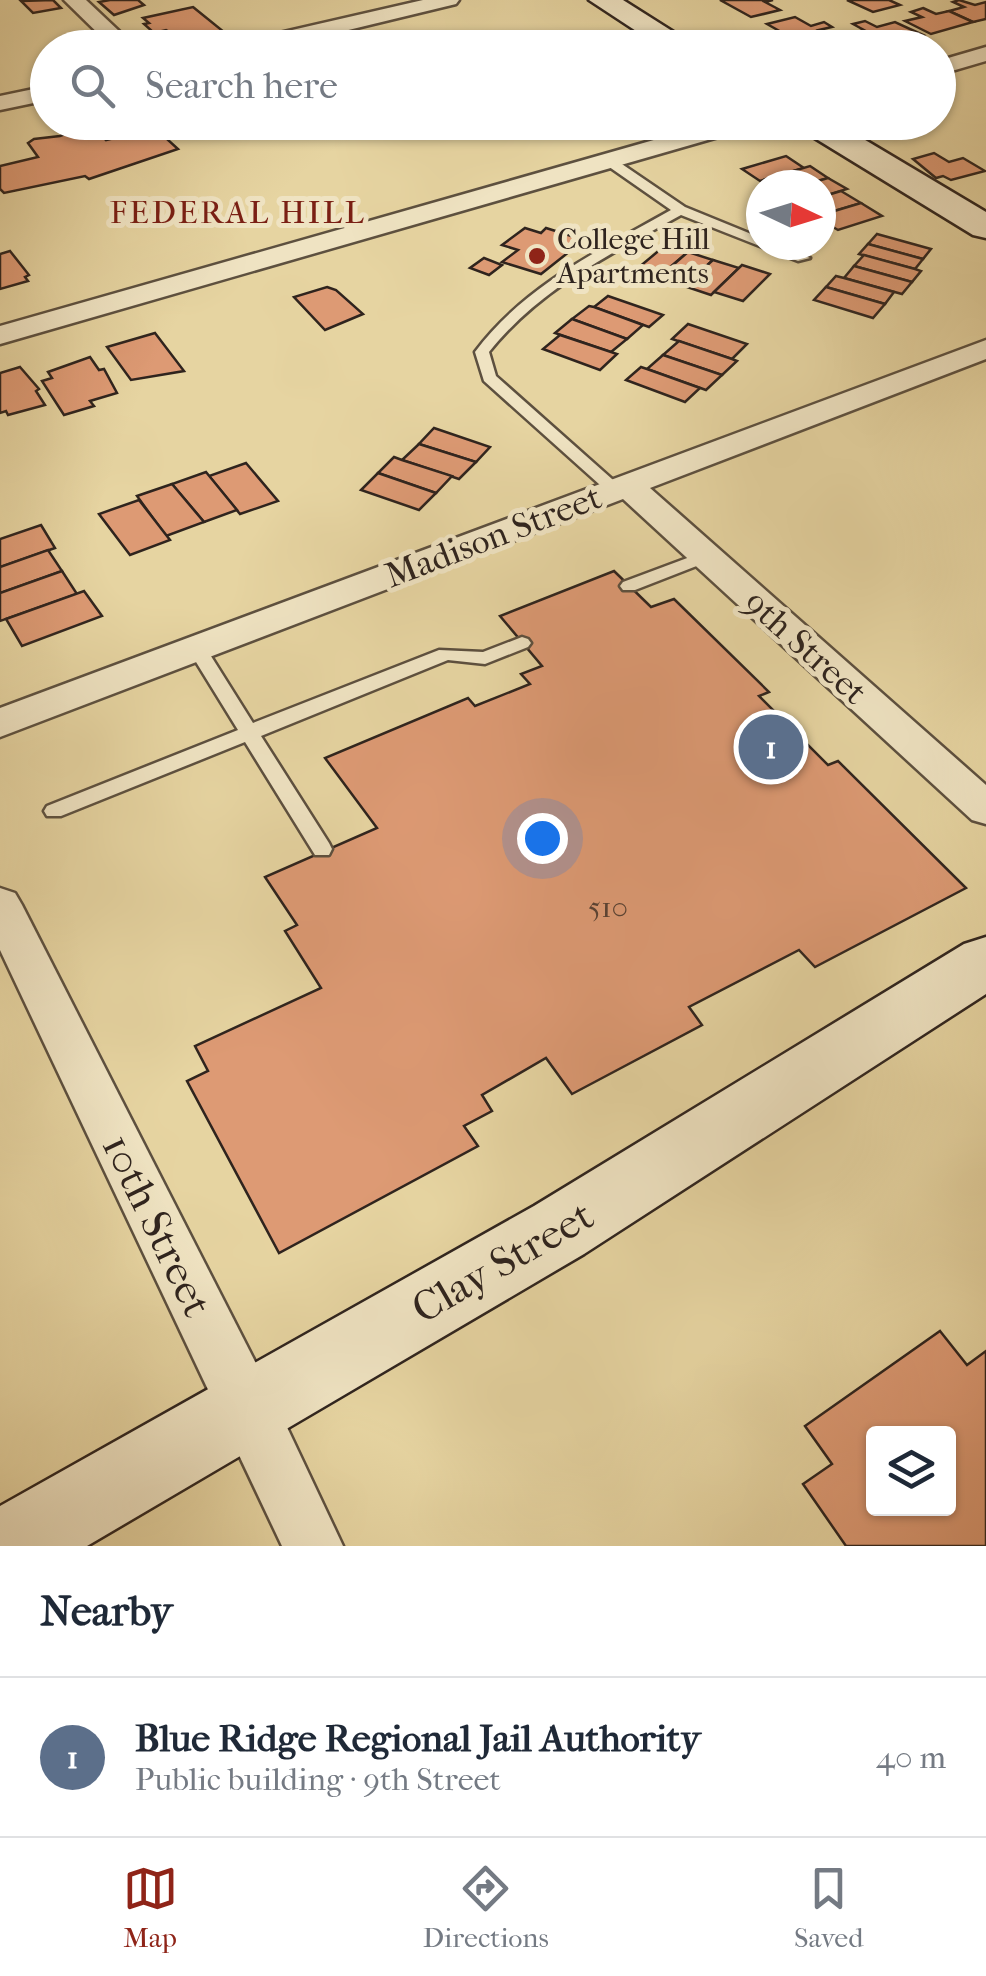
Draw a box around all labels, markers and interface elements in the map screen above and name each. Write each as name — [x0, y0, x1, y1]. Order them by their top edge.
search box — [30, 30, 956, 140]
icon: search — [65, 58, 120, 113]
text: Search here — [145, 63, 338, 108]
north arrow — [746, 170, 836, 260]
district label: FEDERAL HILL — [110, 194, 366, 231]
place label: College Hill Apartments — [556, 222, 710, 291]
marker: College Hill Apartments — [526, 245, 548, 267]
street label: Madison Street — [379, 476, 608, 597]
street label: 9th Street — [736, 582, 876, 713]
pin: 1 — [738, 710, 804, 784]
your location — [517, 813, 568, 864]
house number: 510 — [588, 890, 628, 925]
street label: 10th Street — [92, 1127, 222, 1325]
street label: Clay Street — [404, 1191, 602, 1334]
map controls — [866, 1426, 956, 1516]
button: layers — [866, 1426, 956, 1516]
text: Nearby — [40, 1587, 172, 1636]
text: Blue Ridge Regional Jail Authority — [135, 1716, 701, 1761]
text: 1 — [67, 1739, 78, 1776]
text: 40 m — [876, 1739, 946, 1776]
text: Public building · 9th Street — [135, 1761, 501, 1798]
tab: Map — [123, 1861, 178, 1954]
tab: Directions — [423, 1861, 549, 1954]
tab: Saved — [794, 1861, 863, 1954]

